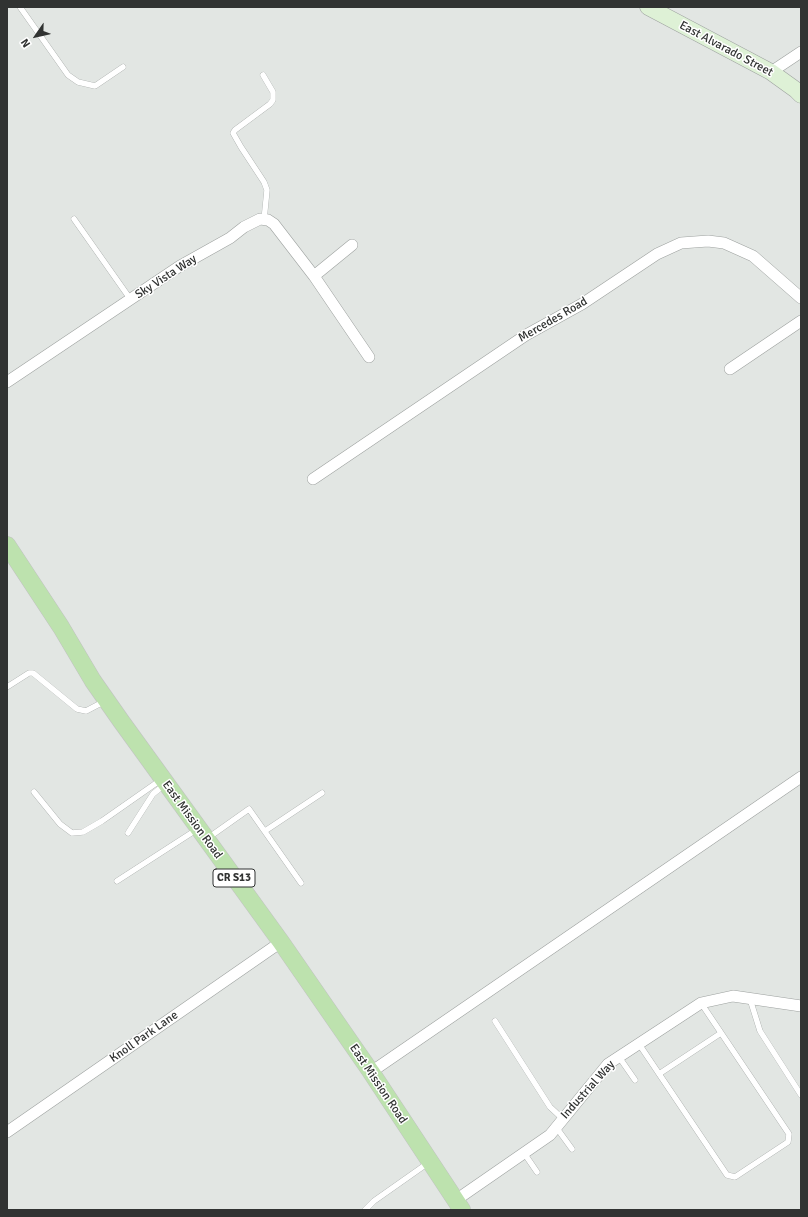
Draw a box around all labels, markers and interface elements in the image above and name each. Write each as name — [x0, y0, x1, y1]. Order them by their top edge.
north arrow — [16, 16, 56, 56]
street label: East Alvarado Street — [677, 18, 775, 80]
text: N — [18, 36, 33, 50]
street label: Sky Vista Way — [132, 252, 200, 302]
street label: Mercedes Road — [516, 294, 590, 346]
street label: East Mission Road — [159, 778, 225, 862]
road number: CR S13 — [213, 869, 255, 887]
street label: Knoll Park Lane — [107, 1008, 181, 1066]
street label: East Mission Road — [346, 1042, 410, 1126]
street label: Industrial Way — [558, 1058, 618, 1122]

